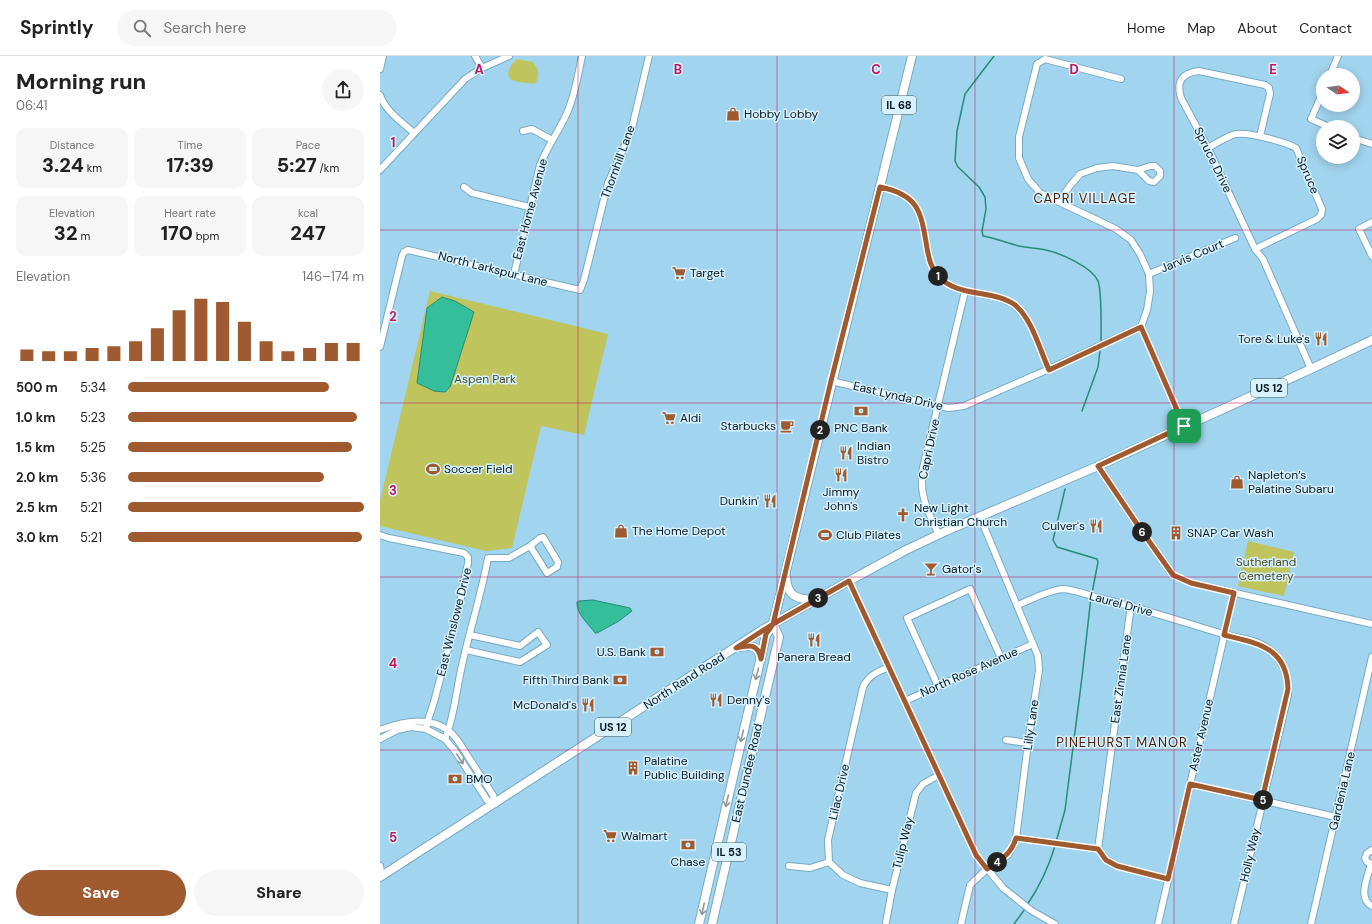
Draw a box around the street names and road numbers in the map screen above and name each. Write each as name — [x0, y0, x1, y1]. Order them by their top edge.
road number: IL 68 — [882, 96, 916, 114]
street label: Thornhill Lane — [597, 123, 639, 201]
street label: Spruce Drive — [1190, 125, 1236, 196]
street label: Spruce — [1293, 154, 1323, 196]
street label: East Home Avenue — [509, 157, 551, 261]
street label: Jarvis Court — [1158, 235, 1226, 276]
street label: North Larkspur Lane — [437, 248, 550, 290]
street label: East Lynda Drive — [851, 378, 945, 414]
road number: US 12 — [1251, 379, 1287, 397]
street label: Capri Drive — [915, 417, 943, 481]
street label: East Winslowe Drive — [433, 566, 475, 678]
street label: Laurel Drive — [1088, 588, 1155, 620]
street label: East Zinnia Lane — [1107, 634, 1135, 724]
street label: North Rose Avenue — [918, 643, 1021, 701]
street label: North Rand Road — [640, 649, 728, 713]
street label: Aster Avenue — [1185, 697, 1217, 773]
street label: Lilly Lane — [1020, 698, 1042, 751]
road number: US 12 — [595, 718, 631, 736]
street label: East Dundee Road — [728, 722, 766, 824]
street label: Gardenia Lane — [1325, 750, 1359, 832]
street label: Lilac Drive — [825, 762, 853, 822]
street label: Tulip Way — [889, 815, 917, 871]
street label: Holly Way — [1236, 826, 1264, 883]
road number: IL 53 — [712, 843, 746, 861]

